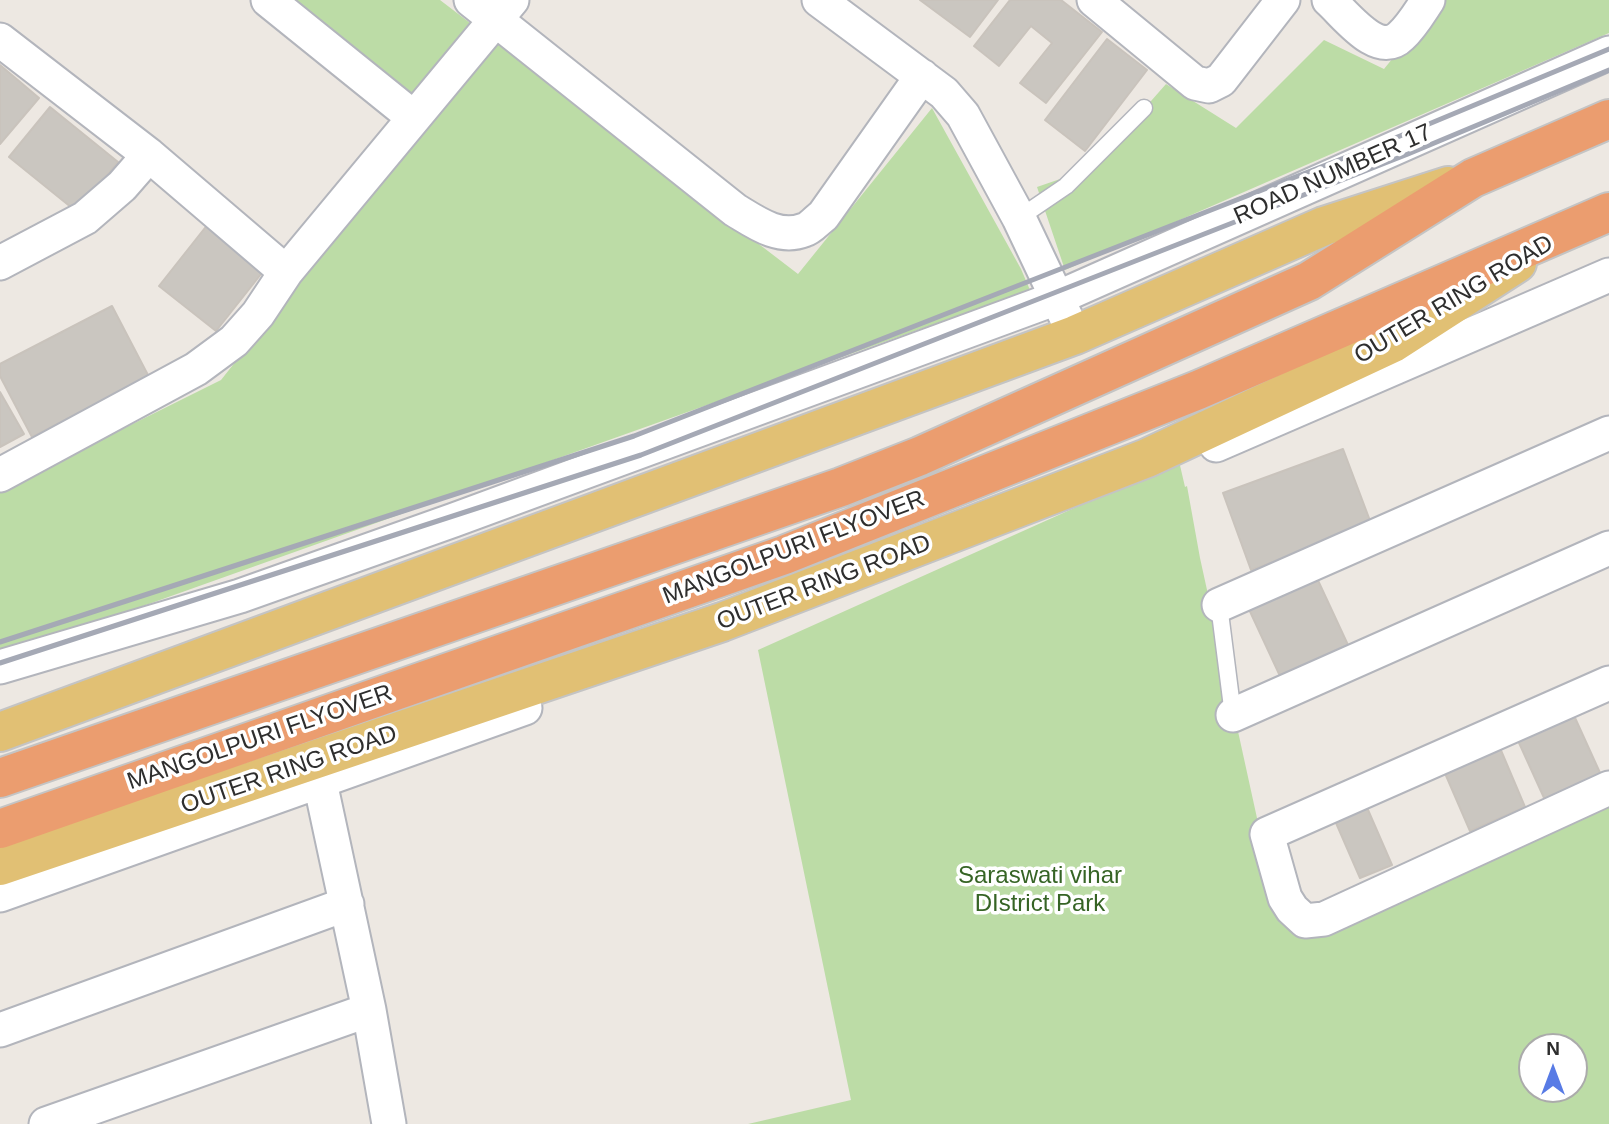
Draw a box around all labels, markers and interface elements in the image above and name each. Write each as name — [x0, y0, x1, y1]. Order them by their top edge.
street label: ROAD NUMBER 17 — [1230, 118, 1436, 232]
street label: OUTER RING ROAD — [1349, 229, 1559, 371]
street label: MANGOLPURI FLYOVER — [659, 485, 929, 611]
street label: OUTER RING ROAD — [713, 529, 935, 637]
street label: MANGOLPURI FLYOVER — [124, 679, 396, 797]
street label: OUTER RING ROAD — [177, 719, 401, 821]
park label: Saraswati vihar DIstrict Park — [958, 862, 1122, 918]
north arrow — [1518, 1033, 1588, 1103]
text: N — [1546, 1038, 1560, 1059]

